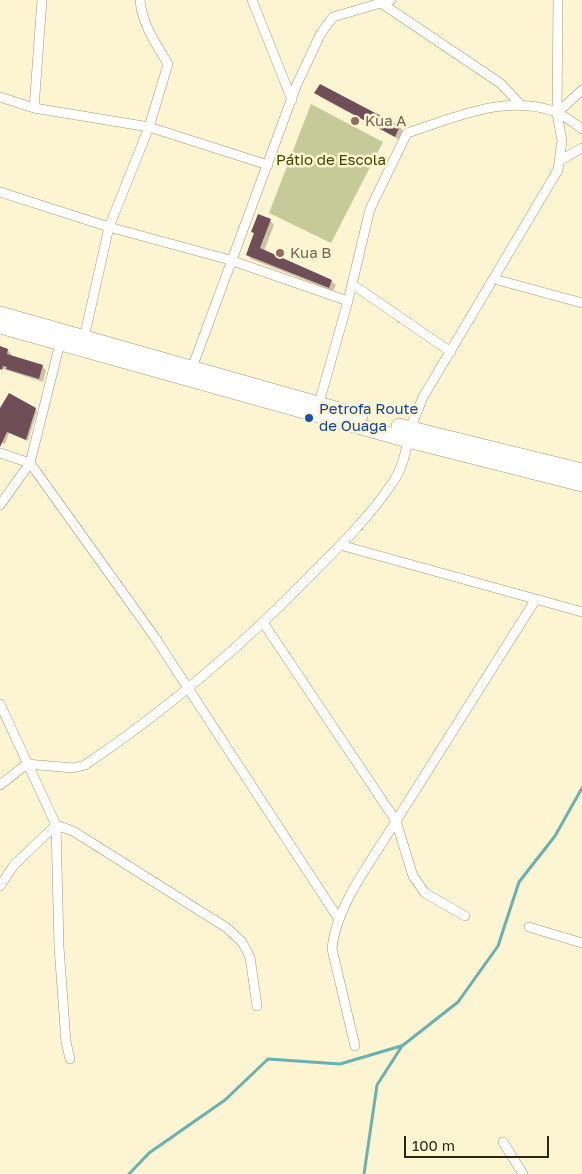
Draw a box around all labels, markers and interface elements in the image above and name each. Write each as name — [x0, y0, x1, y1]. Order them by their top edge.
place label: Kua A — [365, 112, 406, 130]
marker: Kua A — [349, 115, 361, 127]
park label: Pátio de Escola — [276, 151, 386, 169]
place label: Kua B — [290, 244, 331, 262]
marker: Kua B — [274, 247, 286, 259]
place label: Petrofa Route de Ouaga — [319, 400, 418, 435]
marker: Petrofa Route de Ouaga — [303, 412, 315, 424]
scale bar — [407, 1126, 552, 1158]
text: 100 m — [412, 1136, 455, 1154]

